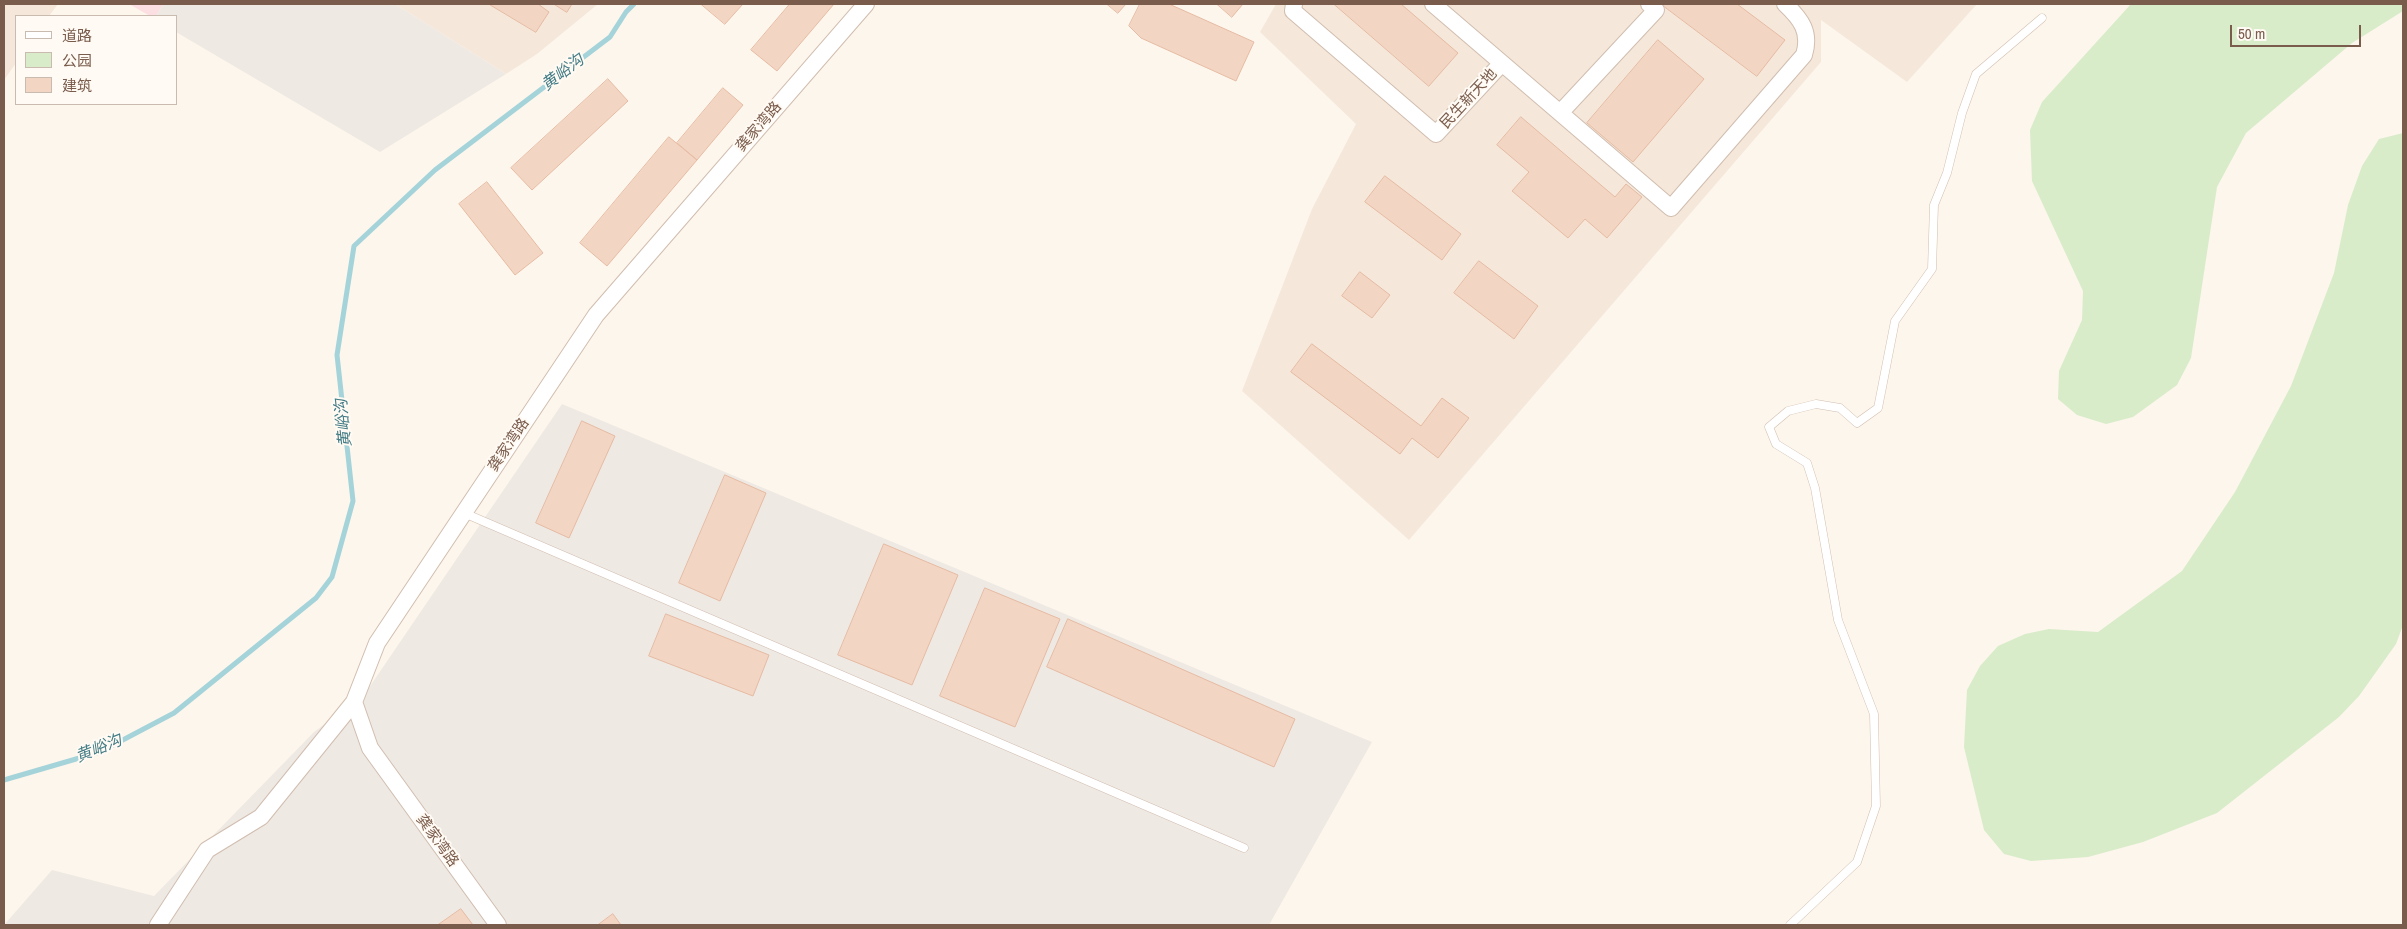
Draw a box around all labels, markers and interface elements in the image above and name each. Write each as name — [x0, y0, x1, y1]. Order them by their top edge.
legend — [15, 15, 178, 105]
scale bar — [2232, 15, 2363, 47]
text: 50 m — [2238, 23, 2265, 44]
text: 道路 — [62, 25, 92, 46]
text: 公园 — [62, 50, 92, 71]
water label: 黄峪沟 — [538, 51, 588, 95]
street label: 民生新天地 — [1437, 65, 1501, 133]
text: 建筑 — [62, 75, 92, 96]
street label: 龚家湾路 — [733, 98, 785, 156]
water label: 黄峪沟 — [332, 398, 356, 448]
street label: 龚家湾路 — [485, 415, 533, 475]
water label: 黄峪沟 — [73, 731, 125, 767]
street label: 龚家湾路 — [412, 811, 462, 871]

